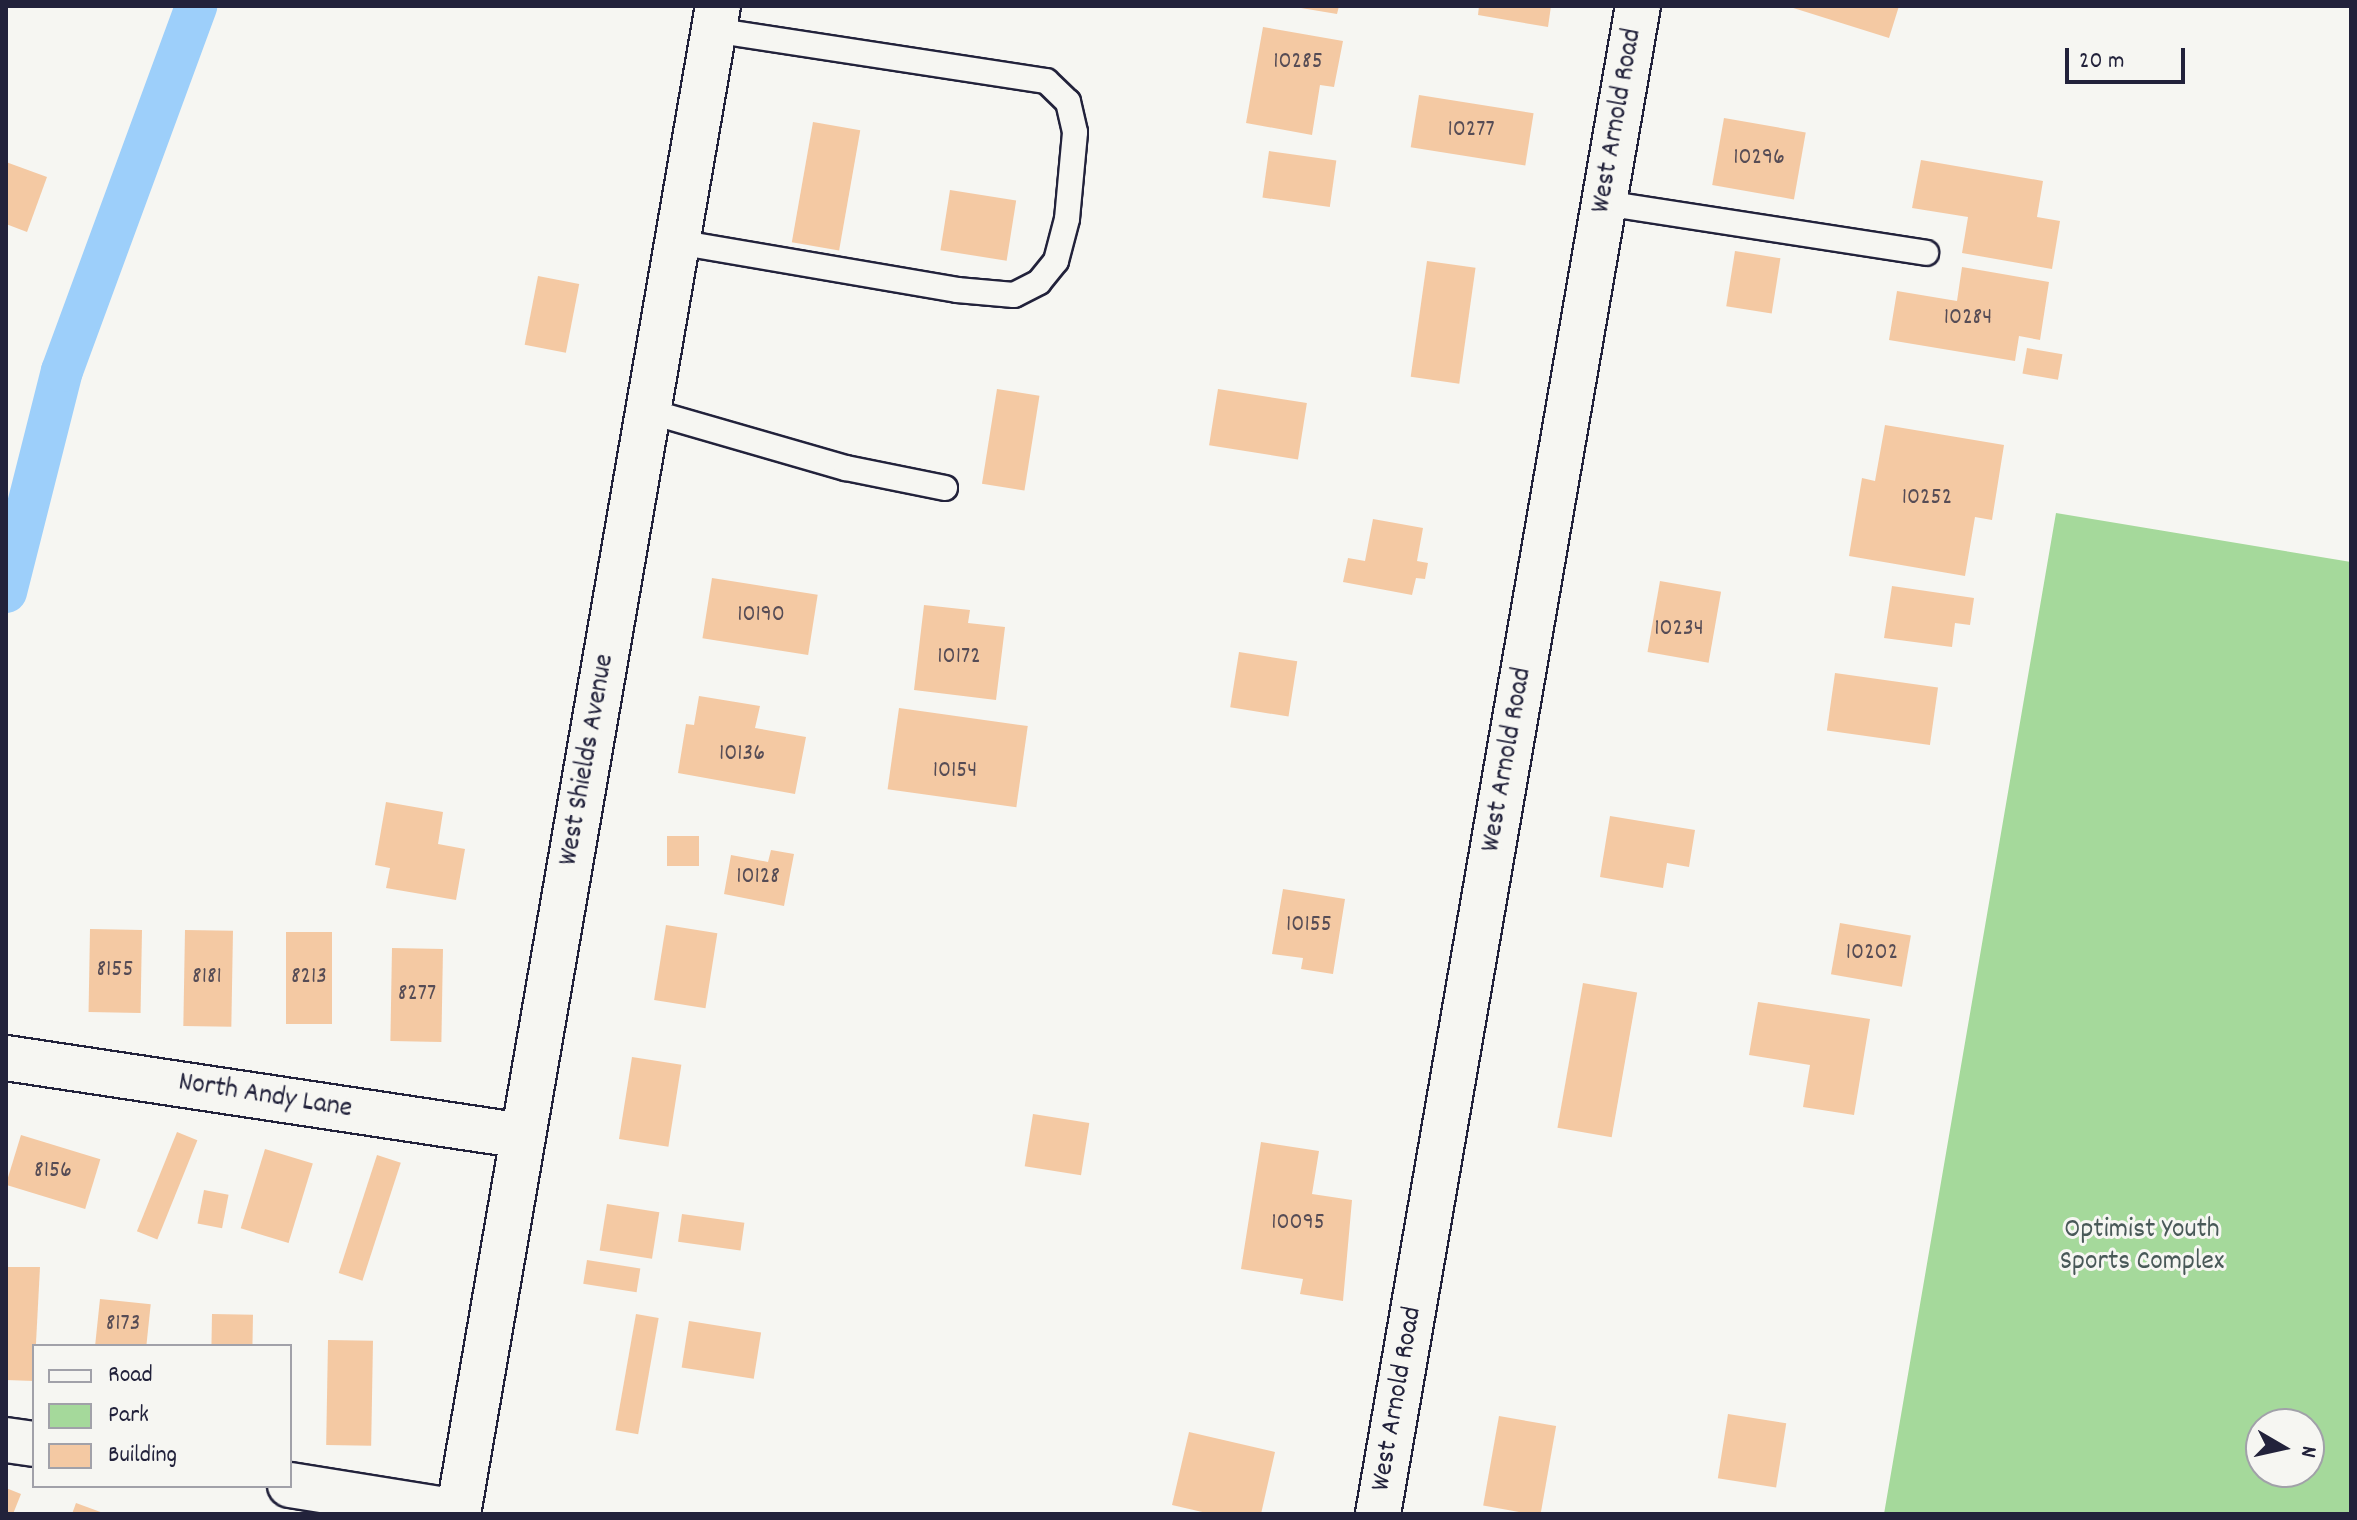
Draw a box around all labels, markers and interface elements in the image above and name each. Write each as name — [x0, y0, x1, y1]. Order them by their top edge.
street label: West Arnold Road — [1585, 26, 1651, 216]
scale bar — [2069, 32, 2189, 82]
text: 20 m — [2079, 45, 2125, 79]
house number: 10285 — [1273, 49, 1323, 77]
house number: 10277 — [1447, 117, 1495, 145]
house number: 10296 — [1733, 145, 1785, 173]
house number: 10284 — [1944, 305, 1992, 333]
house number: 10252 — [1902, 485, 1952, 513]
house number: 10190 — [737, 602, 785, 630]
house number: 10234 — [1654, 616, 1704, 644]
house number: 10172 — [937, 644, 981, 672]
street label: West Shields Avenue — [553, 652, 623, 868]
street label: West Arnold Road — [1475, 665, 1541, 855]
house number: 10136 — [719, 741, 765, 769]
house number: 10154 — [933, 758, 977, 786]
house number: 10128 — [736, 864, 780, 892]
house number: 10155 — [1286, 912, 1332, 940]
house number: 10202 — [1846, 940, 1898, 968]
house number: 8155 — [96, 957, 134, 985]
house number: 8181 — [192, 964, 222, 992]
house number: 8213 — [291, 964, 327, 992]
house number: 8277 — [398, 981, 436, 1009]
street label: North Andy Lane — [176, 1067, 354, 1127]
house number: 8156 — [34, 1158, 72, 1186]
house number: 10095 — [1271, 1210, 1325, 1238]
park label: Optimist Youth Sports Complex — [2060, 1214, 2224, 1280]
street label: West Arnold Road — [1365, 1304, 1431, 1494]
house number: 8173 — [106, 1311, 140, 1339]
legend — [32, 1344, 292, 1488]
text: Road — [108, 1359, 153, 1393]
text: Park — [108, 1399, 149, 1433]
north arrow — [2245, 1408, 2325, 1488]
text: Building — [108, 1439, 177, 1473]
text: N — [2291, 1444, 2323, 1459]

